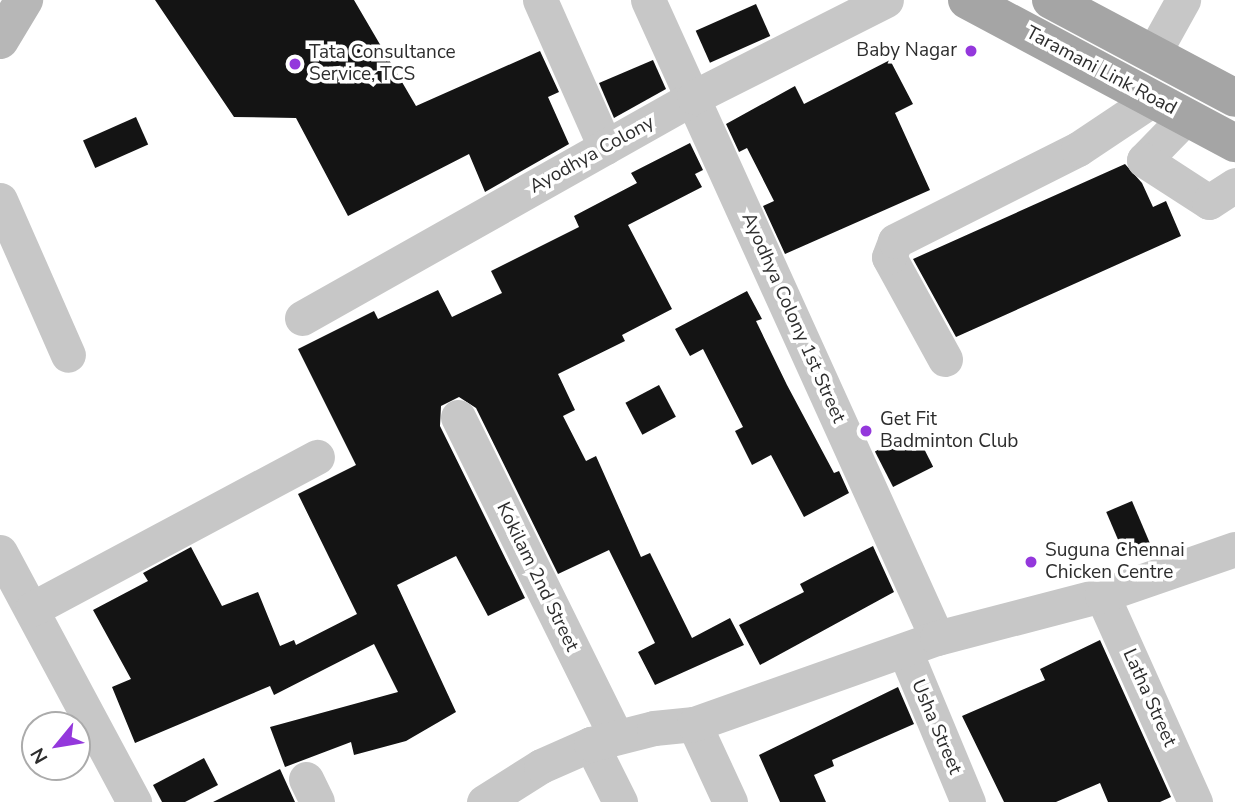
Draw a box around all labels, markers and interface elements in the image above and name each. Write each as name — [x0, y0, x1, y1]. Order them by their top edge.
street label: Taramani Link Road — [1022, 22, 1180, 120]
place label: Baby Nagar — [856, 40, 957, 62]
place label: Tata Consultance Service, TCS — [309, 42, 456, 86]
marker: Baby Nagar — [963, 43, 979, 59]
marker: Tata Consultance Service, TCS — [287, 56, 303, 72]
street label: Ayodhya Colony — [526, 111, 658, 199]
street label: Ayodhya Colony 1st Street — [736, 209, 850, 427]
place label: Get Fit Badminton Club — [880, 409, 1018, 453]
marker: Get Fit Badminton Club — [858, 423, 874, 439]
street label: Kokilam 2nd Street — [491, 499, 583, 655]
place label: Suguna Chennai Chicken Centre — [1045, 540, 1185, 584]
marker: Suguna Chennai Chicken Centre — [1023, 554, 1039, 570]
street label: Latha Street — [1117, 646, 1181, 750]
street label: Usha Street — [906, 676, 966, 778]
north arrow — [21, 711, 91, 781]
text: N — [25, 743, 54, 768]

